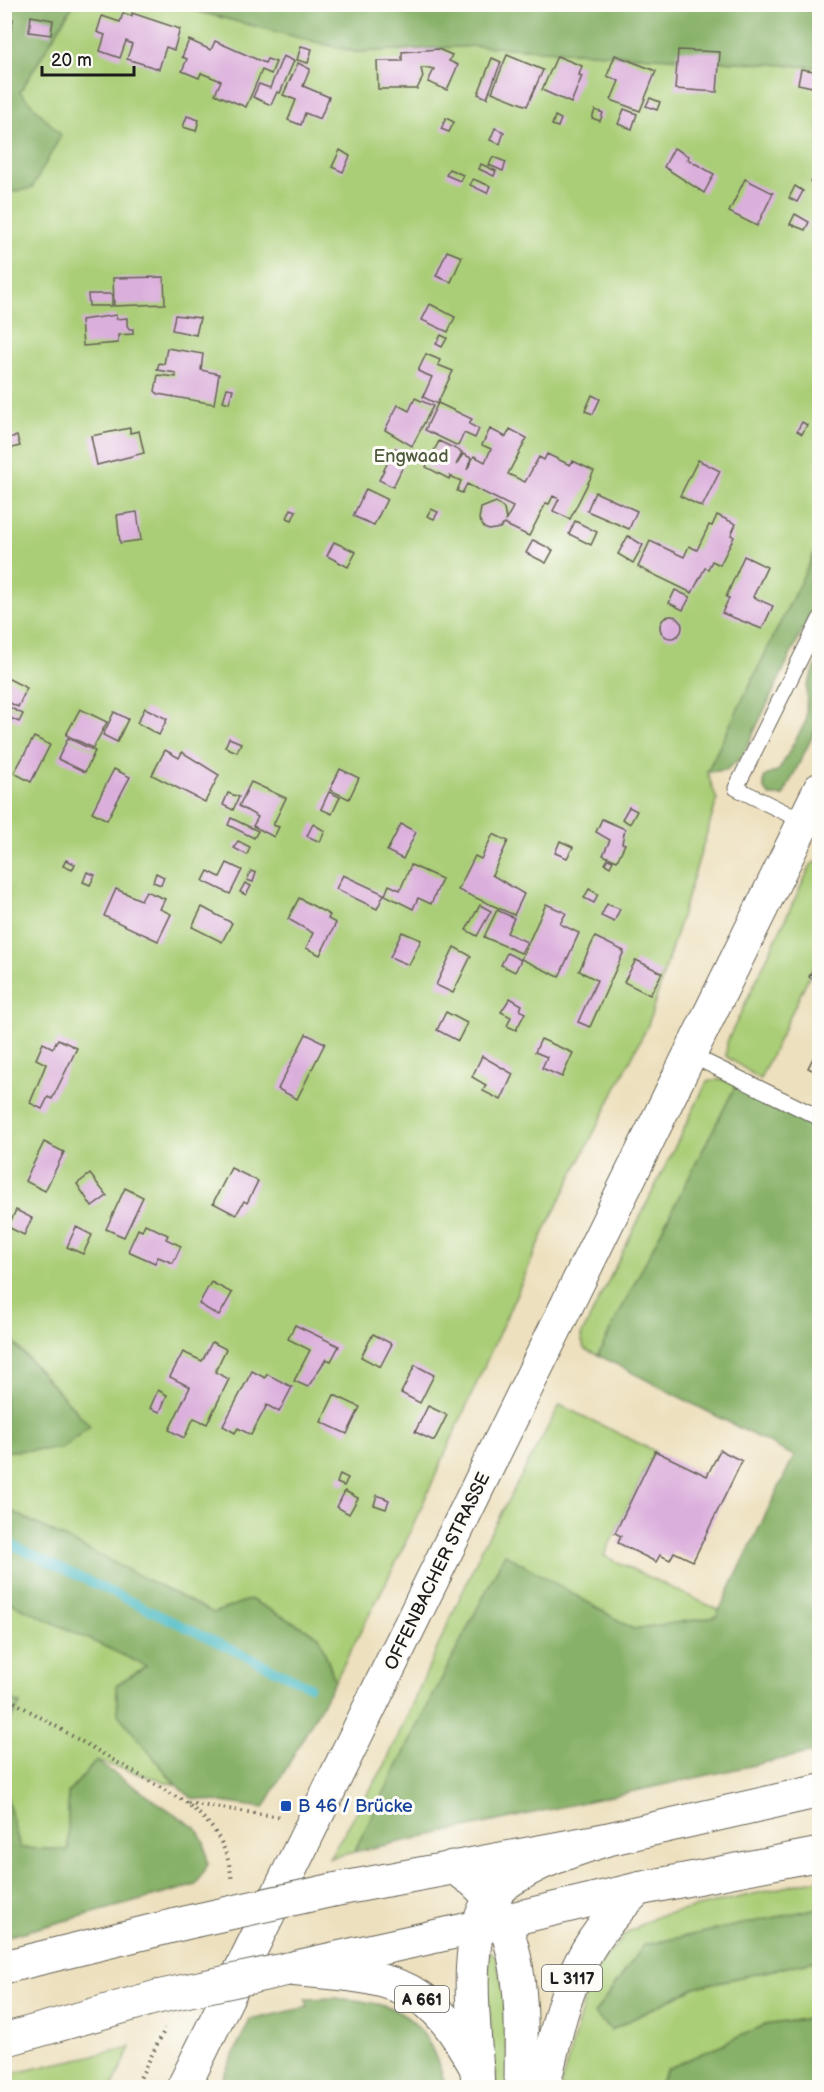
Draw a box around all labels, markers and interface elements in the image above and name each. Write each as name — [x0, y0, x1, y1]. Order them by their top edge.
scale bar — [42, 39, 134, 77]
text: 20 m — [51, 50, 92, 71]
park label: Engwaad — [373, 446, 449, 467]
street label: OFFENBACHER STRASSE — [380, 1469, 495, 1673]
place label: B 46 / Brücke — [298, 1796, 413, 1817]
marker: B 46 / Brücke — [279, 1799, 293, 1813]
road number: L 3117 — [542, 1965, 602, 1991]
road number: A 661 — [395, 1986, 449, 2012]

